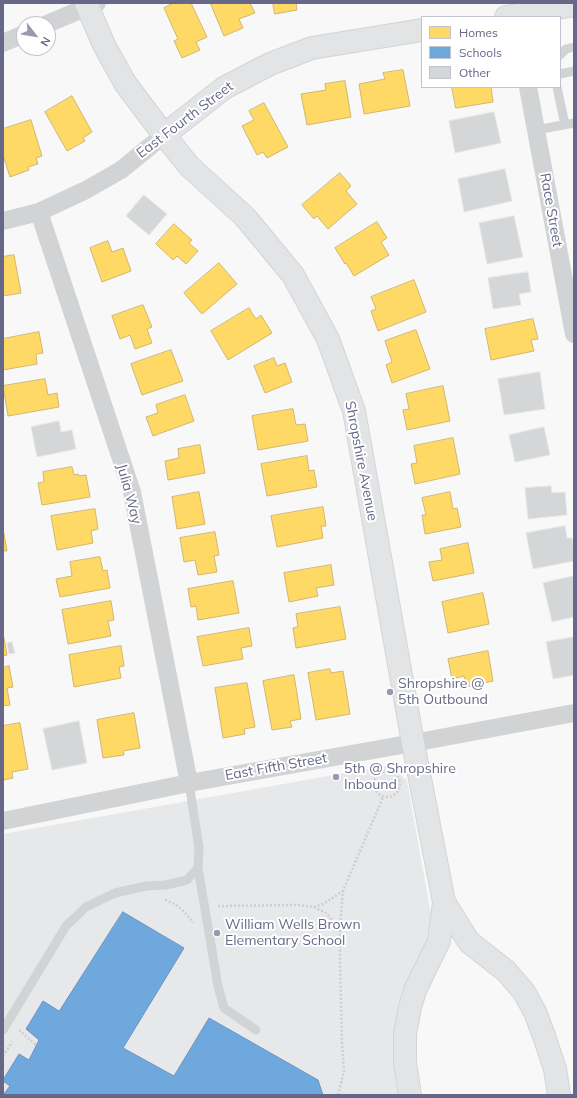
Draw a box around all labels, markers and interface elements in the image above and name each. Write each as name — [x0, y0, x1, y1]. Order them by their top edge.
north arrow — [16, 16, 56, 56]
legend — [421, 16, 561, 88]
text: Homes — [459, 25, 498, 40]
text: N — [37, 34, 54, 49]
text: Schools — [459, 45, 502, 60]
text: Other — [459, 65, 490, 80]
street label: East Fourth Street — [133, 78, 237, 162]
street label: Race Street — [536, 172, 566, 248]
street label: Shropshire Avenue — [341, 400, 381, 522]
street label: Julia Way — [113, 462, 145, 526]
place label: Shropshire @ 5th Outbound — [398, 676, 488, 708]
marker: Shropshire @ 5th Outbound — [385, 687, 395, 697]
street label: East Fifth Street — [224, 750, 328, 784]
place label: 5th @ Shropshire Inbound — [344, 761, 456, 794]
marker: 5th @ Shropshire Inbound — [331, 772, 341, 782]
place label: William Wells Brown Elementary School — [225, 917, 361, 950]
marker: William Wells Brown Elementary School — [212, 928, 222, 938]

